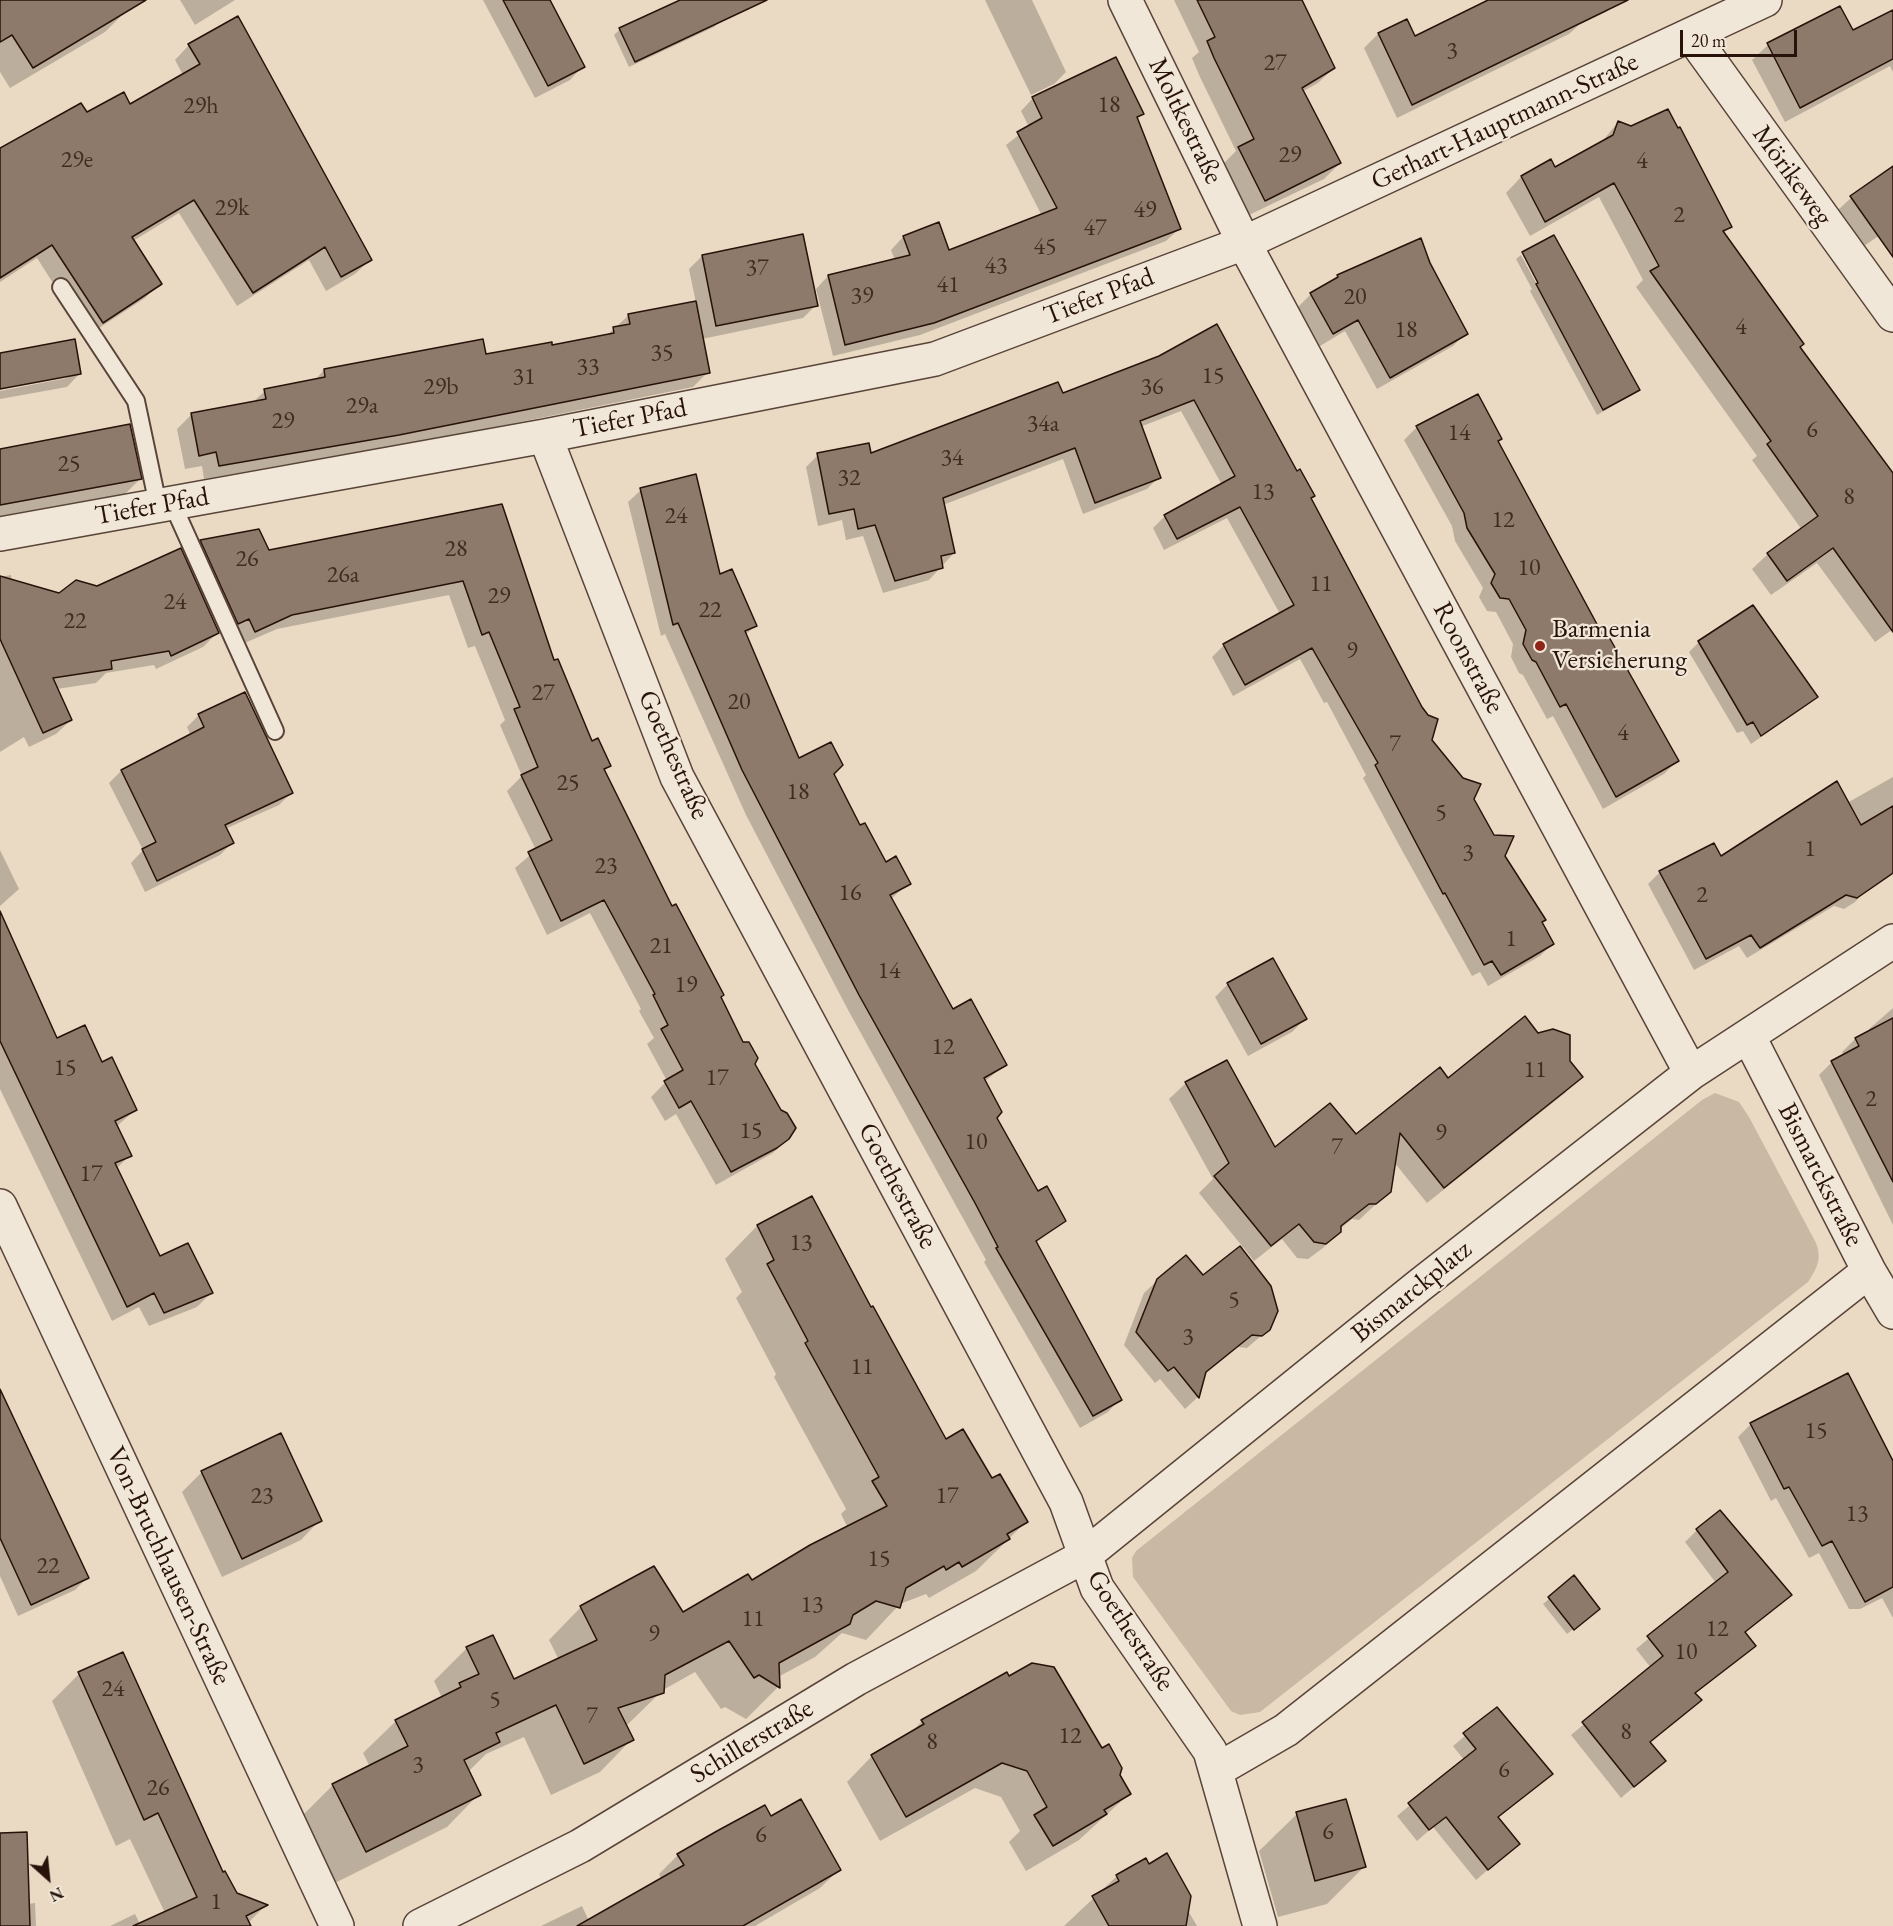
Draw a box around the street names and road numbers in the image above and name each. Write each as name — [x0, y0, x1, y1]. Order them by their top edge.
street label: Gerhart-Hauptmann-Straße — [1366, 46, 1644, 198]
street label: Moltkestraße — [1141, 53, 1229, 189]
street label: Mörikeweg — [1745, 120, 1839, 232]
street label: Tiefer Pfad — [1039, 261, 1159, 333]
street label: Tiefer Pfad — [570, 392, 690, 446]
street label: Tiefer Pfad — [92, 481, 212, 533]
street label: Roonstraße — [1425, 597, 1511, 719]
street label: Goethestraße — [630, 686, 716, 824]
street label: Bismarckstraße — [1770, 1098, 1870, 1252]
street label: Goethestraße — [850, 1118, 944, 1254]
street label: Bismarckplatz — [1345, 1234, 1479, 1350]
street label: Von-Bruchhausen-Straße — [99, 1442, 237, 1690]
street label: Goethestraße — [1079, 1564, 1181, 1698]
street label: Schillerstraße — [685, 1693, 819, 1791]

